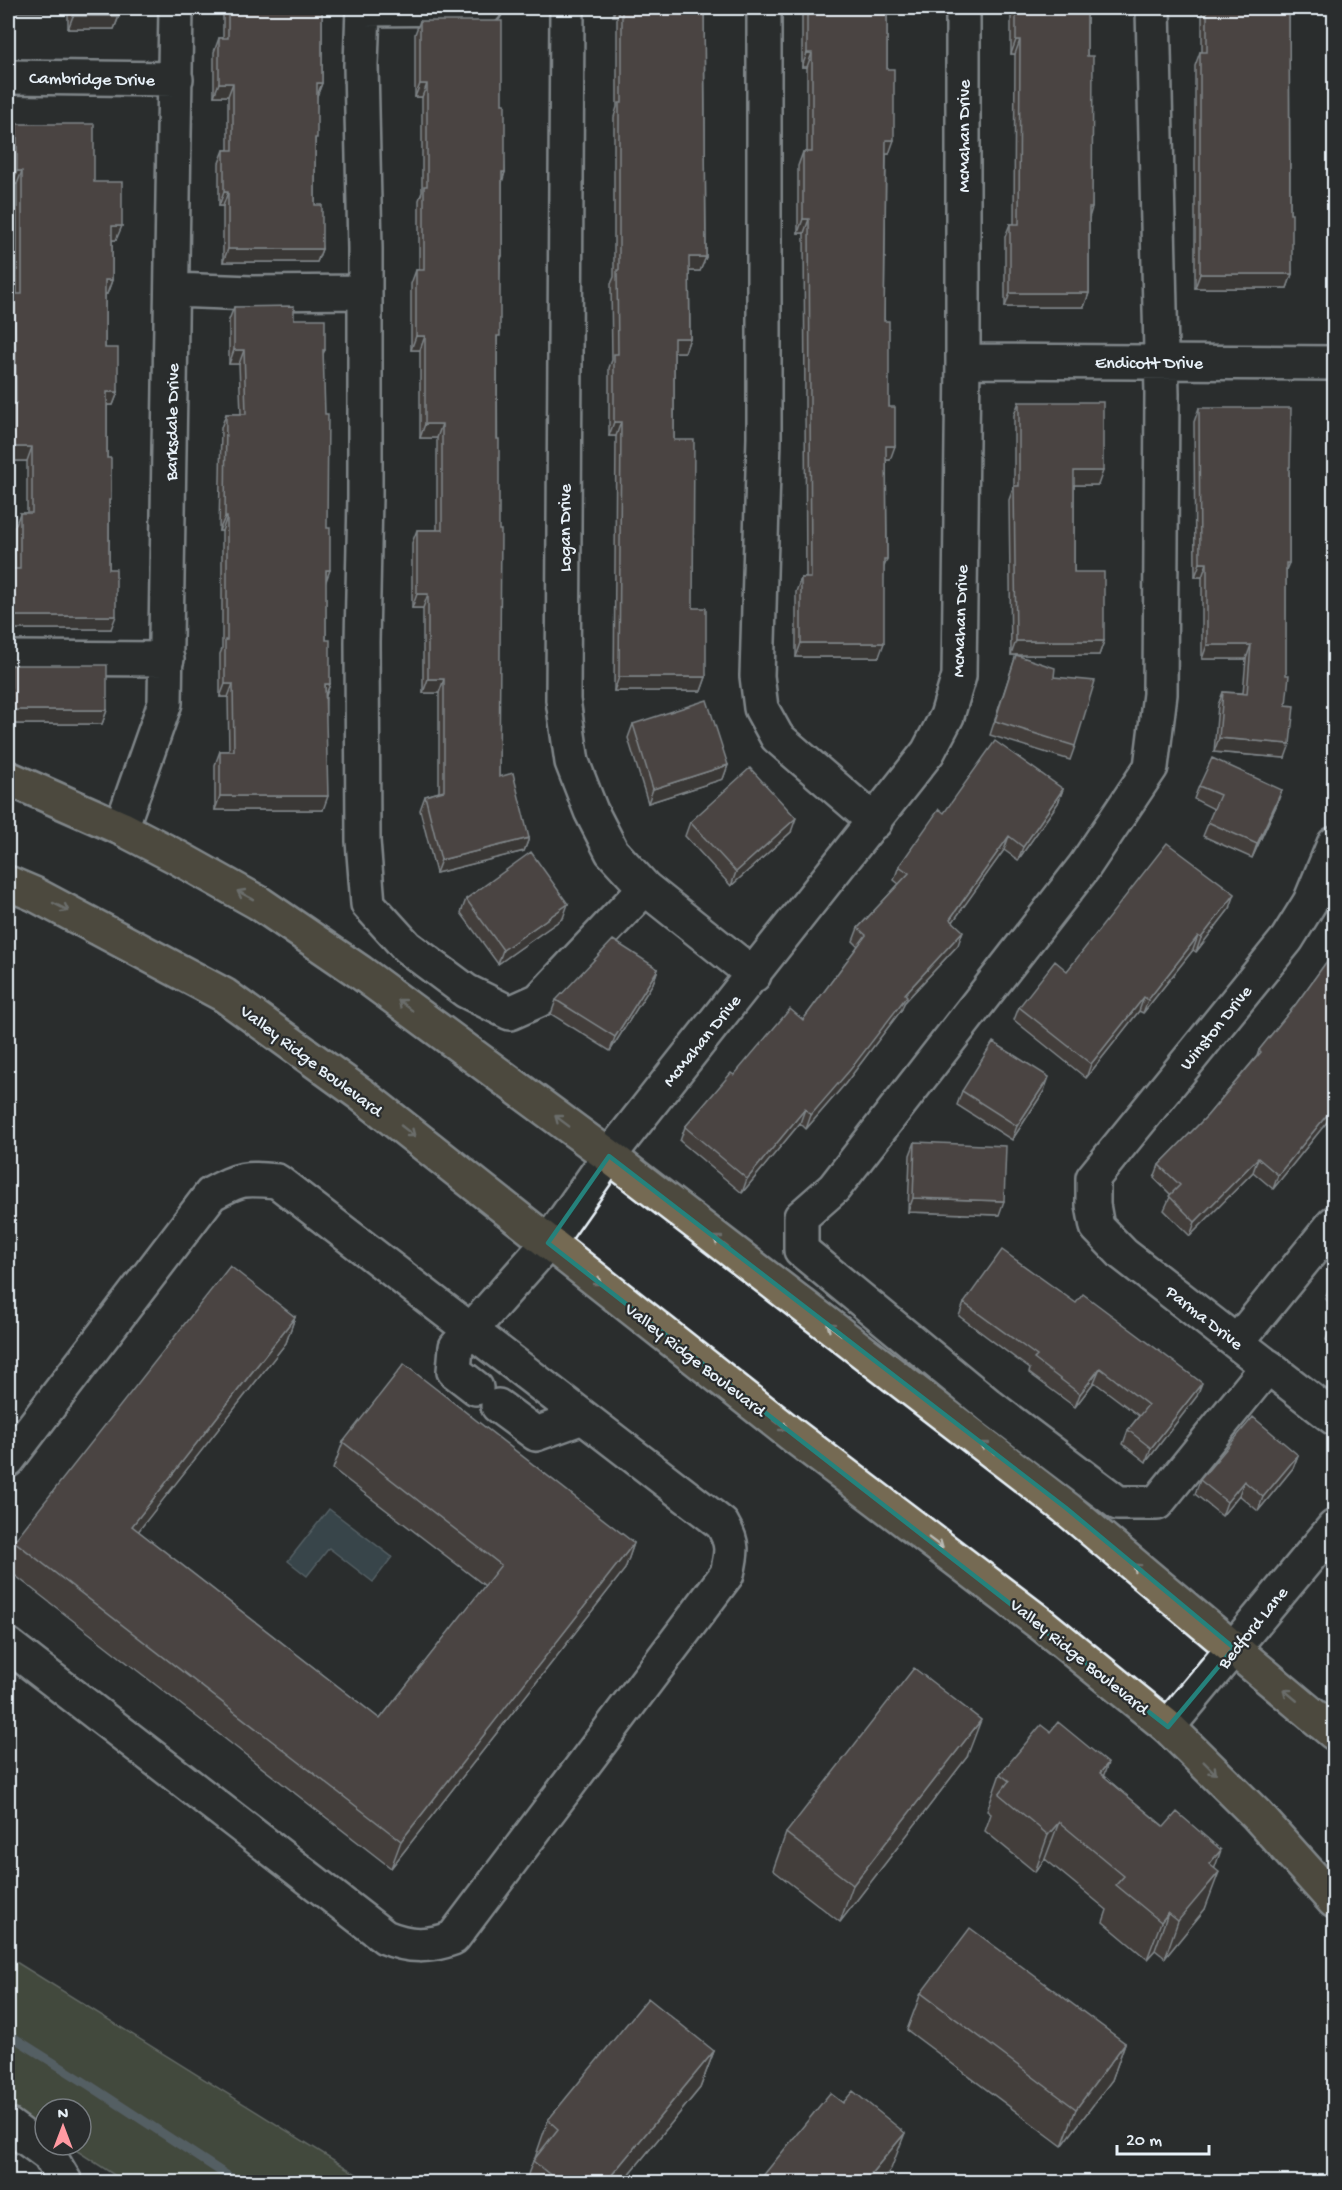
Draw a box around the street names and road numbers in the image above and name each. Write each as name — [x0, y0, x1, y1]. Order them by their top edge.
street label: Cambridge Drive — [29, 69, 156, 92]
street label: McMahan Drive — [955, 79, 976, 192]
street label: Endicott Drive — [1095, 354, 1204, 375]
street label: Barksdale Drive — [162, 362, 185, 482]
street label: Logan Drive — [556, 483, 577, 572]
street label: McMahan Drive — [949, 564, 974, 678]
street label: Winston Drive — [1176, 981, 1258, 1075]
street label: McMahan Drive — [659, 991, 747, 1092]
street label: Valley Ridge Boulevard — [234, 1001, 387, 1123]
street label: Parma Drive — [1160, 1282, 1247, 1356]
street label: Valley Ridge Boulevard — [619, 1299, 770, 1423]
street label: Bedford Lane — [1214, 1583, 1294, 1675]
street label: Valley Ridge Boulevard — [1004, 1595, 1153, 1721]

